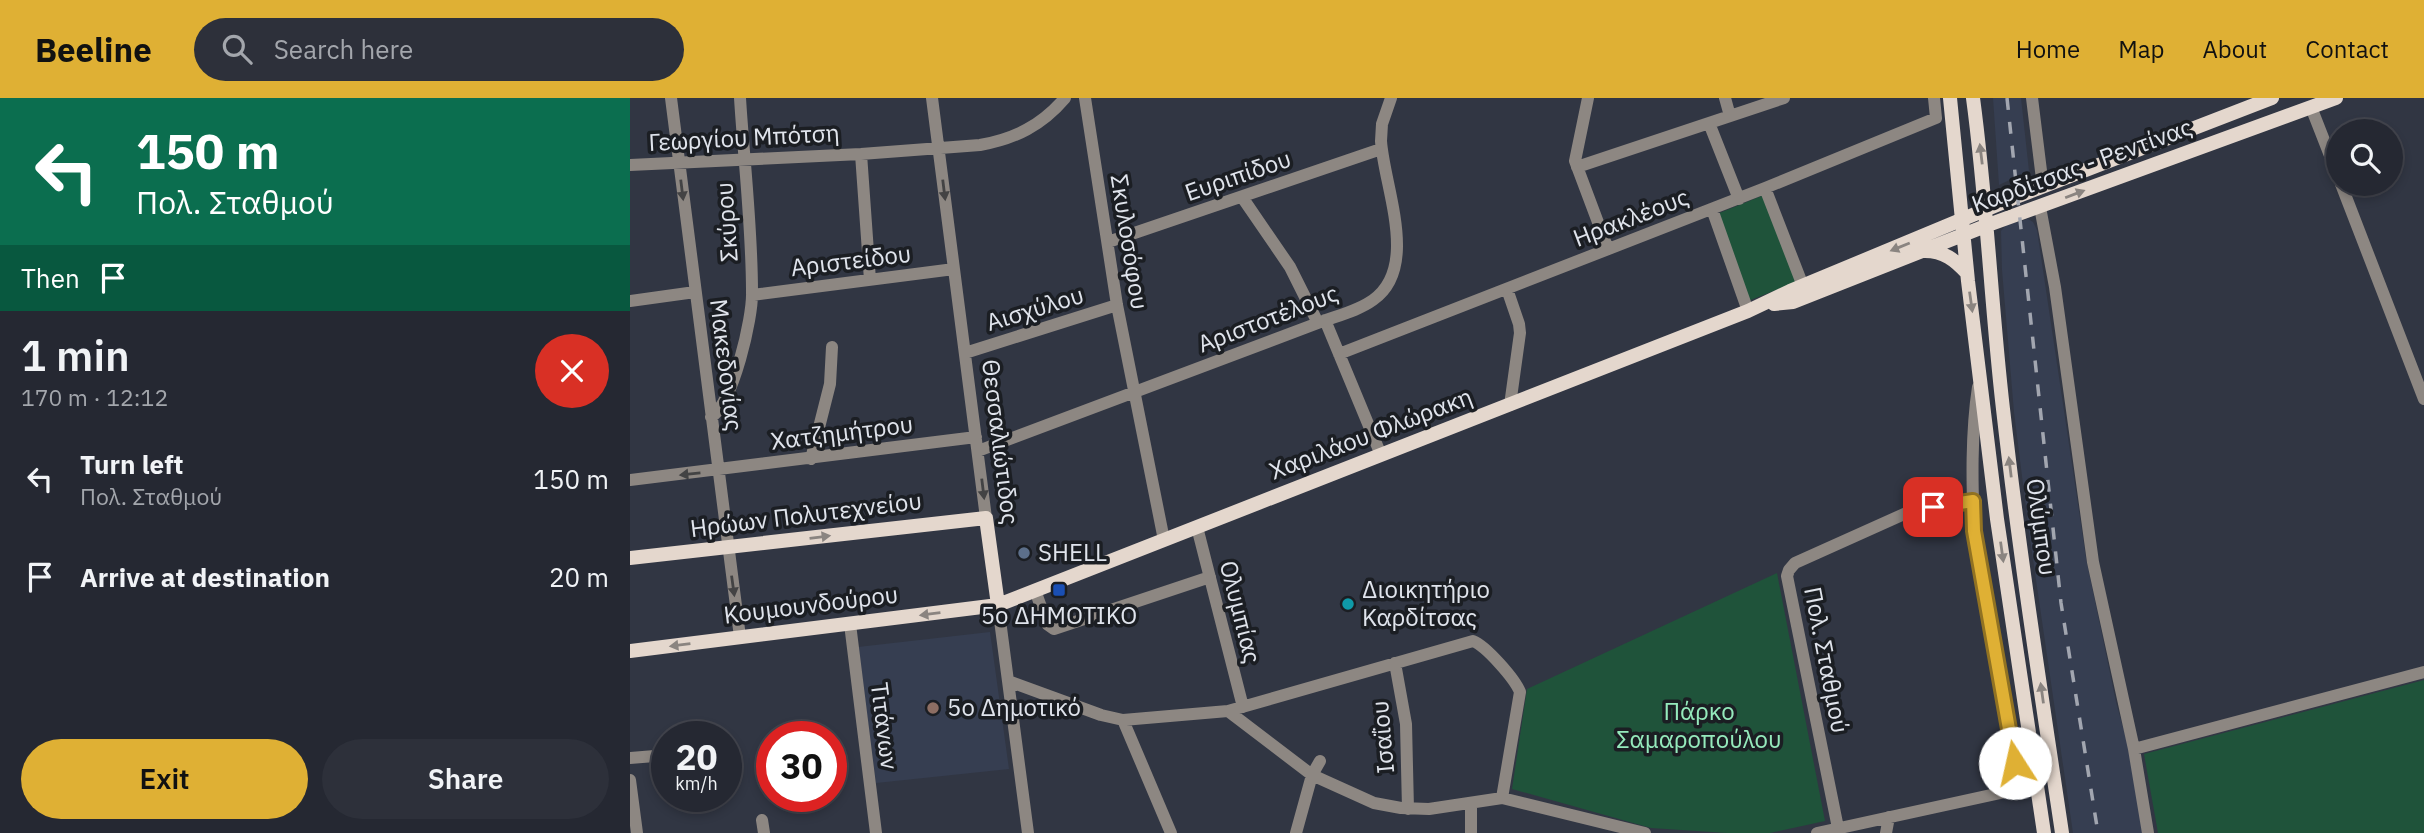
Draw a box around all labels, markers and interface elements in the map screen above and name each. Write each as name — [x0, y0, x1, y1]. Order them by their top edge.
search box — [194, 18, 684, 81]
text: Beeline — [35, 28, 152, 71]
icon: search — [218, 30, 256, 68]
text: Search here — [274, 32, 413, 66]
text: Home — [2016, 33, 2080, 65]
text: Map — [2118, 33, 2164, 65]
text: About — [2202, 33, 2267, 65]
text: Contact — [2305, 33, 2389, 65]
street label: Καρδίτσας - Ρεντίνας — [1967, 110, 2196, 220]
street label: Γεωργίου Μπότση — [648, 116, 840, 158]
text: 150 m — [136, 119, 280, 182]
map controls — [2326, 119, 2403, 196]
button: search — [2326, 119, 2403, 196]
icon: left — [21, 126, 112, 217]
street label: Ευριπίδου — [1180, 142, 1295, 208]
one-way arrow — [1975, 143, 1986, 165]
street label: Σκυλοσόφου — [1104, 172, 1156, 312]
one-way arrow — [676, 179, 687, 201]
one-way arrow — [939, 179, 950, 201]
street label: Ηρακλέους — [1568, 180, 1693, 254]
text: Πολ. Σταθμού — [136, 181, 334, 223]
street label: Σκύρου — [707, 181, 745, 263]
one-way arrow — [2064, 188, 2085, 199]
street label: Αριστείδου — [789, 237, 913, 283]
one-way arrow — [1889, 241, 1910, 252]
icon: arrive — [94, 259, 132, 297]
text: Then — [21, 261, 80, 295]
street label: Αριστοτέλους — [1193, 277, 1343, 360]
street label: Αισχύλου — [982, 278, 1087, 338]
one-way arrow — [1966, 292, 1977, 314]
street label: Μακεδονίας — [703, 297, 751, 433]
text: 1 min — [21, 328, 130, 383]
button: close — [535, 334, 609, 408]
street label: Θεσσαλιώτιδος — [975, 358, 1027, 526]
street label: Χαριλάου Φλώρακη — [1265, 380, 1477, 487]
text: 170 m · 12:12 — [21, 382, 168, 412]
street label: Χατζημήτρου — [769, 407, 915, 457]
text: Turn left — [80, 447, 183, 481]
one-way arrow — [2004, 456, 2015, 478]
icon: left — [21, 460, 59, 498]
text: 150 m — [533, 462, 609, 496]
one-way arrow — [678, 468, 700, 479]
street label: Ολύμπου — [2019, 476, 2065, 577]
pin — [1903, 477, 1963, 537]
one-way arrow — [977, 478, 988, 500]
text: Πολ. Σταθμού — [80, 481, 222, 511]
street label: Ηρώων Πολυτεχνείου — [688, 484, 924, 544]
icon: arrive — [1914, 488, 1952, 526]
one-way arrow — [809, 531, 831, 542]
place label: SHELL — [1038, 536, 1107, 568]
one-way arrow — [1997, 542, 2008, 564]
marker: SHELL — [1016, 545, 1032, 561]
street label: Ολυμπίας — [1213, 557, 1269, 666]
icon: arrive — [21, 558, 59, 596]
text: Arrive at destination — [80, 560, 330, 594]
text: 20 m — [549, 560, 609, 594]
place label: Διοικητήριο Καρδίτσας — [1362, 573, 1490, 633]
one-way arrow — [727, 575, 738, 597]
street label: Κουμουνδούρου — [722, 577, 900, 631]
marker: 5ο ΔΗΜΟΤΙΚΟ — [1051, 582, 1067, 598]
street label: Πολ. Σταθμού — [1797, 584, 1857, 736]
marker: Διοικητήριο Καρδίτσας — [1340, 596, 1356, 612]
place label: 5ο ΔΗΜΟΤΙΚΟ — [981, 599, 1137, 631]
one-way arrow — [919, 608, 941, 619]
one-way arrow — [669, 639, 691, 650]
street label: Τιτάνων — [864, 680, 906, 771]
one-way arrow — [2036, 682, 2047, 704]
place label: 5ο Δημοτικό — [947, 691, 1081, 723]
park label: Πάρκο Σαμαροπούλου — [1616, 695, 1782, 755]
street label: Ισαΐου — [1363, 699, 1401, 775]
marker: 5ο Δημοτικό — [925, 700, 941, 716]
speed limit sign: 30 — [756, 721, 847, 812]
position arrow — [1978, 726, 2052, 800]
text: 20 — [675, 734, 718, 780]
button: Exit — [21, 739, 308, 819]
button: Share — [322, 739, 609, 819]
text: km/h — [675, 772, 718, 795]

